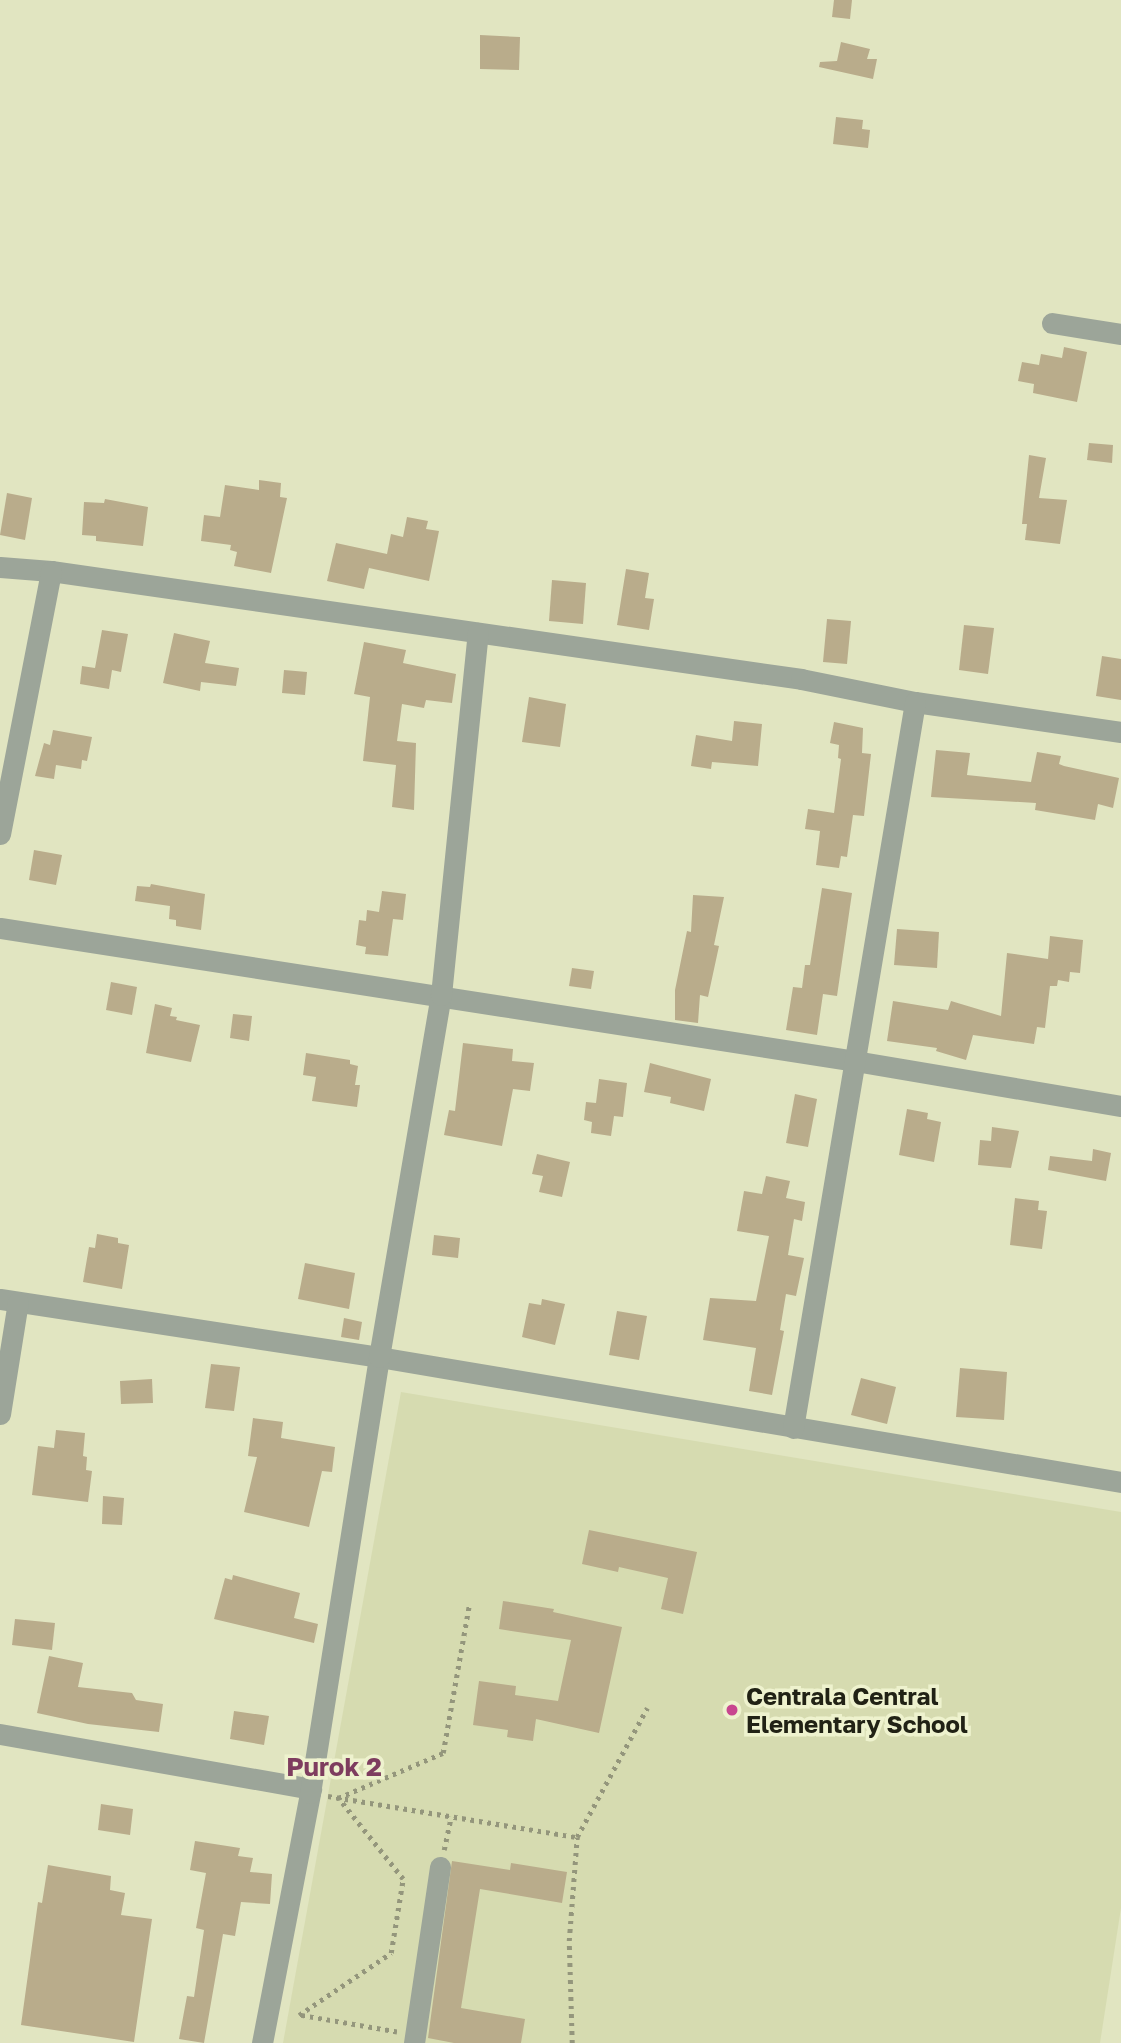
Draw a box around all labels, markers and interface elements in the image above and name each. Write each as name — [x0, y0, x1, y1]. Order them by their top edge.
place label: Centrala Central Elementary School — [746, 1682, 968, 1738]
marker: Centrala Central Elementary School — [724, 1702, 740, 1718]
district label: Purok 2 — [286, 1751, 382, 1783]

